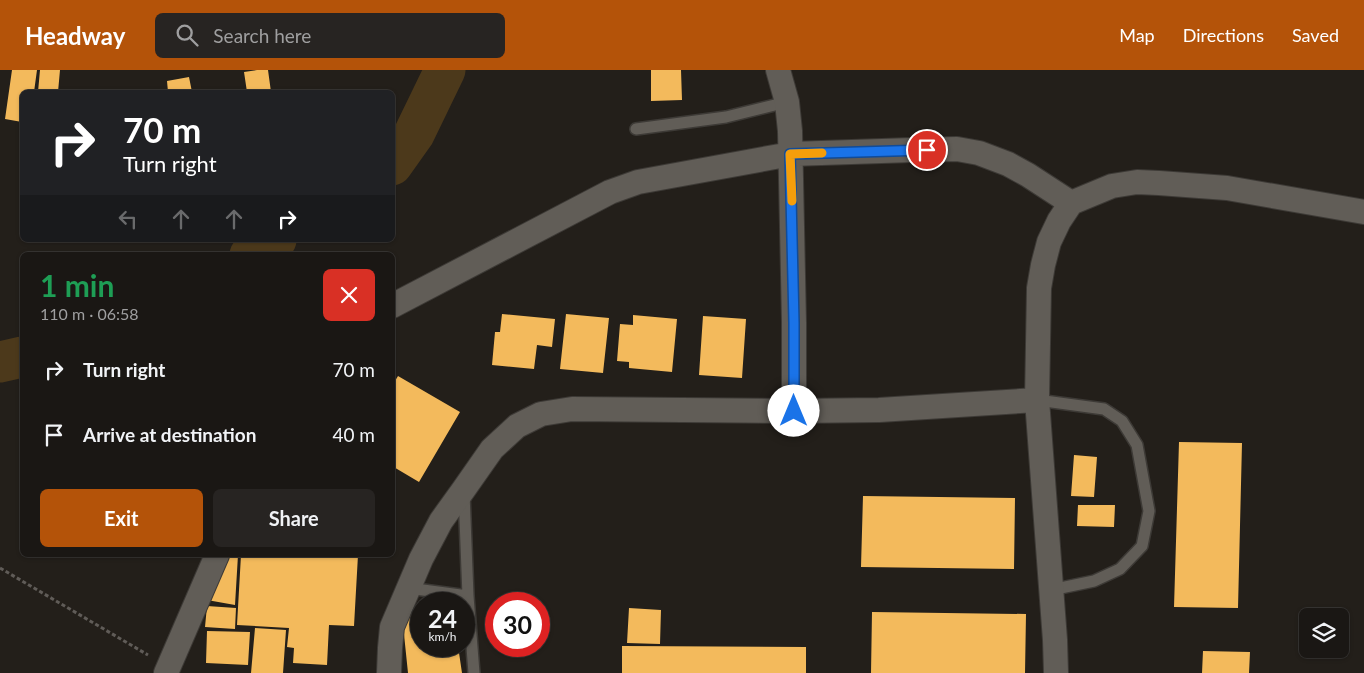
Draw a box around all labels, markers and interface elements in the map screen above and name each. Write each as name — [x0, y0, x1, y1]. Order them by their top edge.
search box — [155, 13, 505, 58]
text: Headway — [25, 21, 125, 50]
icon: search — [173, 21, 201, 49]
text: Search here — [213, 24, 311, 47]
text: Map — [1119, 24, 1155, 46]
text: Directions — [1183, 24, 1264, 46]
text: Saved — [1292, 24, 1339, 46]
text: 70 m — [123, 108, 201, 150]
icon: right — [40, 110, 105, 175]
pin — [906, 129, 948, 171]
icon: arrive — [913, 136, 941, 164]
text: Turn right — [123, 150, 217, 177]
icon: left — [114, 205, 142, 233]
icon: ahead — [167, 205, 195, 233]
icon: ahead — [220, 205, 248, 233]
icon: right — [273, 205, 301, 233]
text: 1 min — [40, 267, 114, 303]
button: close — [323, 269, 375, 321]
text: 110 m · 06:58 — [40, 304, 139, 323]
icon: right — [40, 356, 68, 384]
text: Turn right — [83, 358, 165, 381]
text: 70 m — [332, 358, 375, 381]
position arrow — [767, 384, 819, 436]
icon: arrive — [40, 421, 68, 449]
text: Arrive at destination — [83, 423, 256, 446]
text: 40 m — [332, 423, 375, 446]
button: Exit — [40, 489, 203, 547]
button: Share — [213, 489, 375, 547]
speed limit sign: 30 — [485, 592, 550, 657]
text: 24 — [428, 603, 457, 633]
map controls — [1299, 608, 1349, 658]
button: layers — [1299, 608, 1349, 658]
text: km/h — [428, 629, 457, 644]

